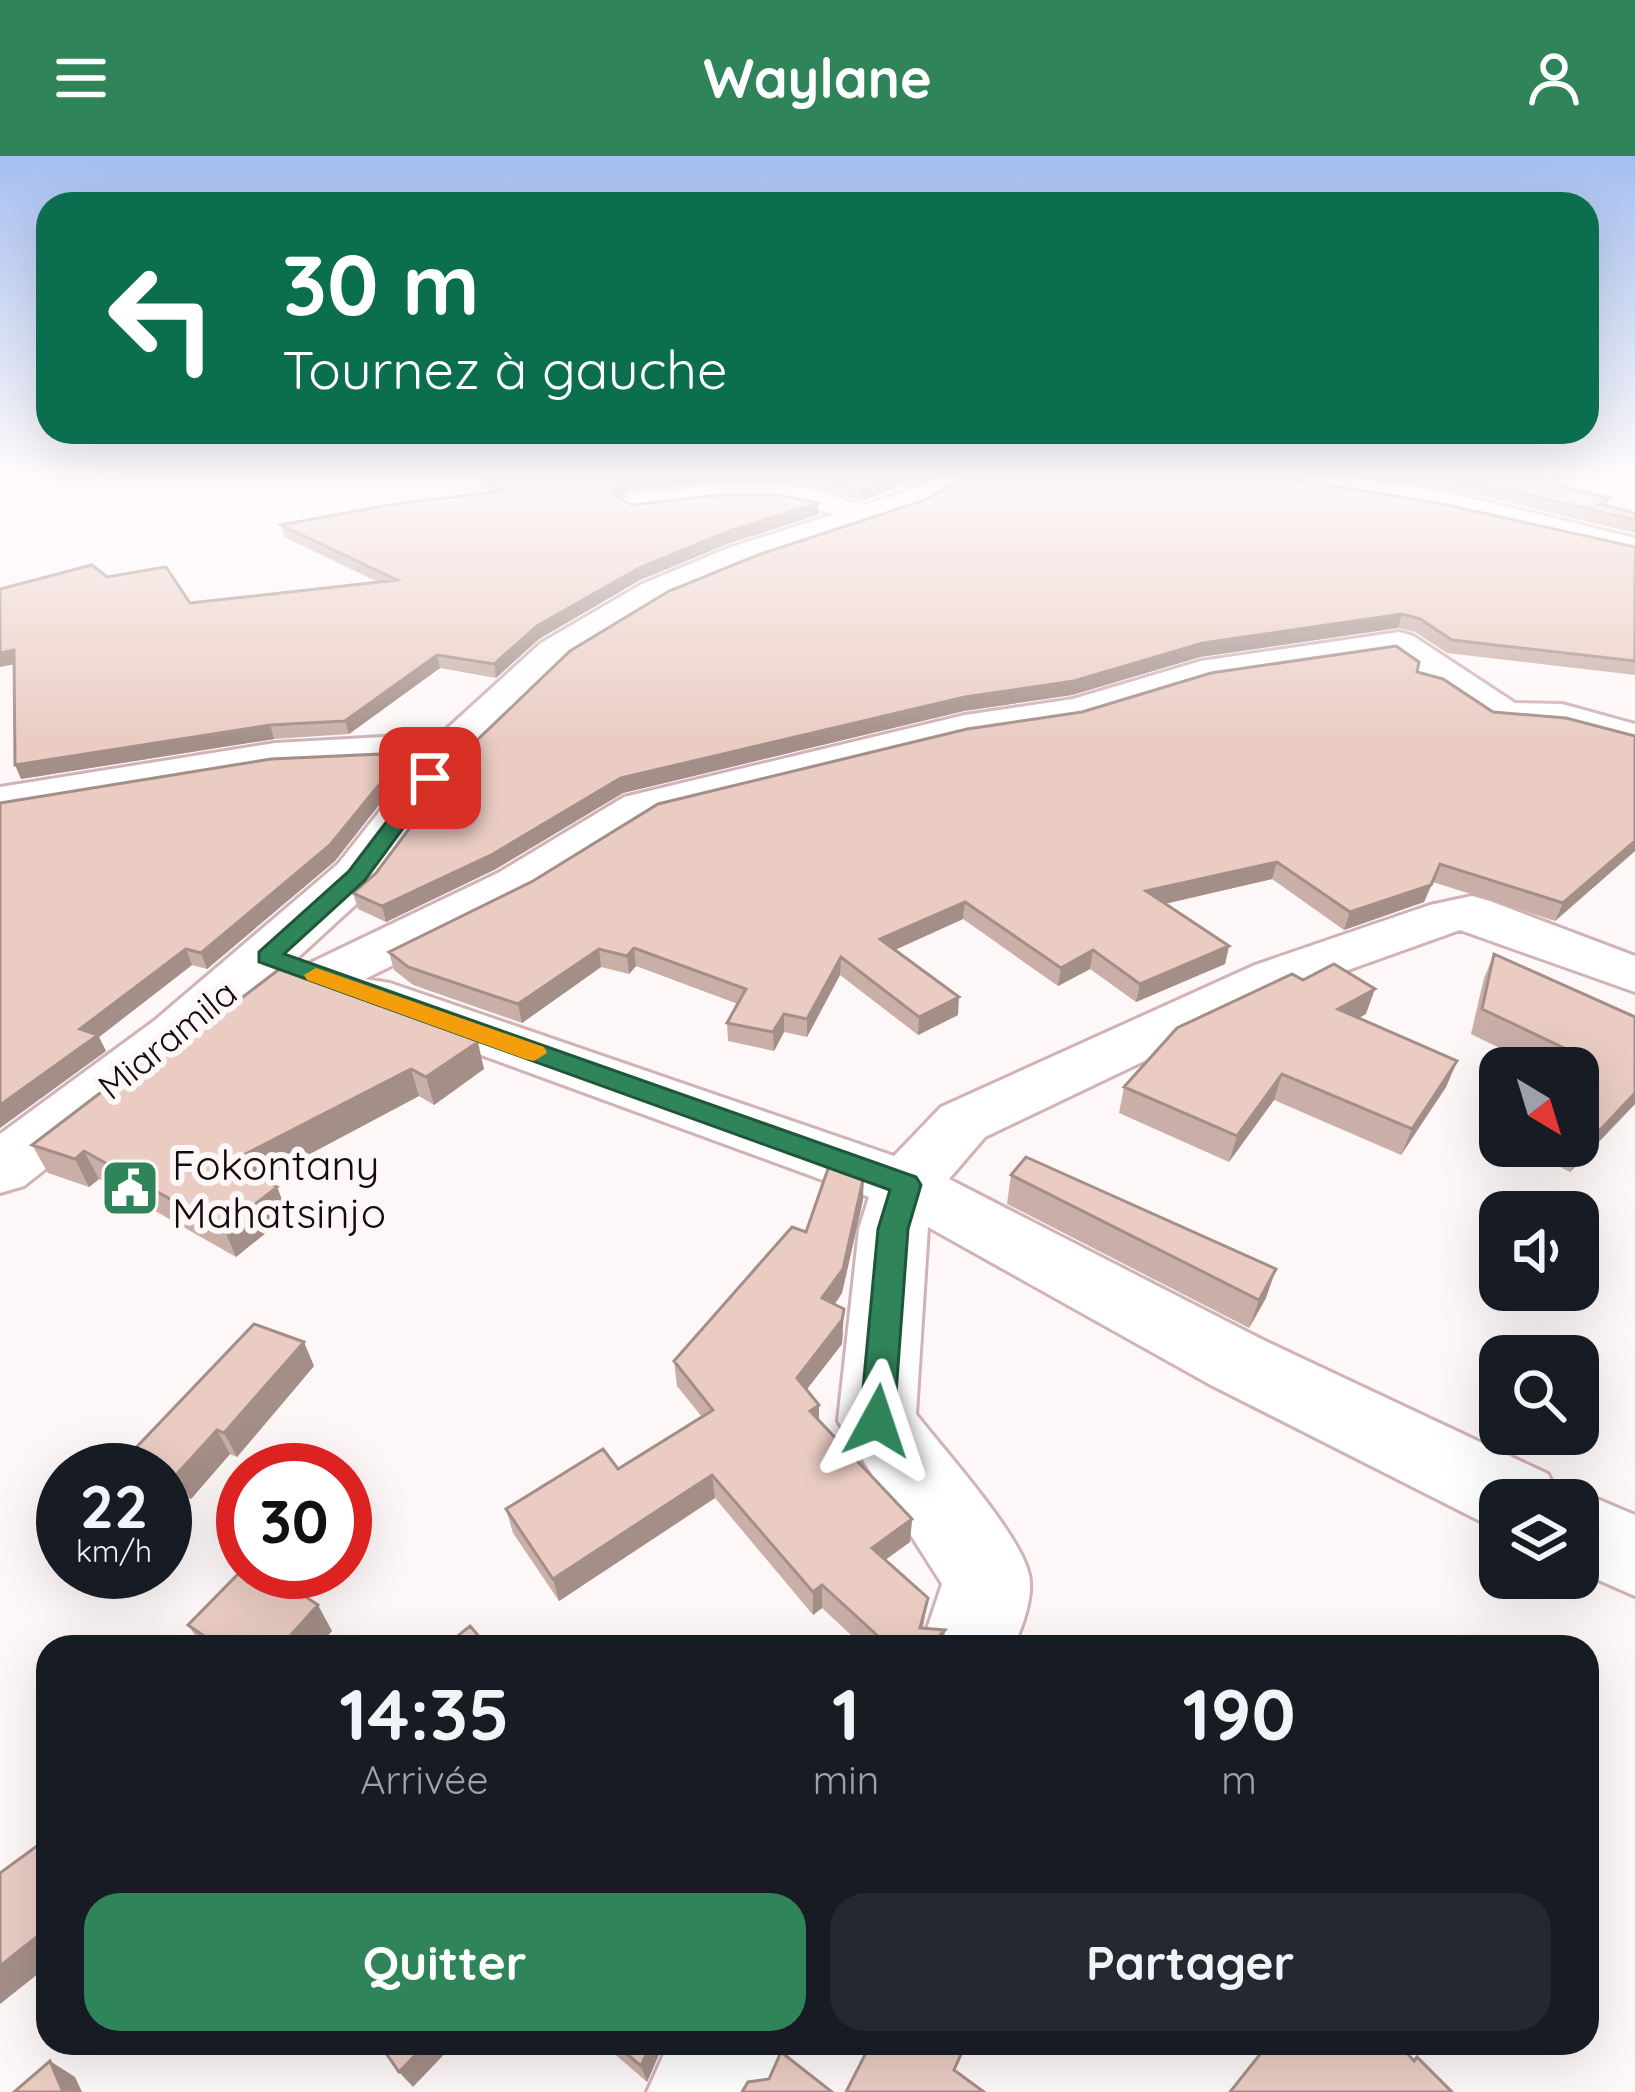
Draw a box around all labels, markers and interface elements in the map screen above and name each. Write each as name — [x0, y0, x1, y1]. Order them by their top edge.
text: Waylane — [703, 44, 932, 112]
icon: menu — [48, 45, 114, 111]
icon: person — [1521, 45, 1587, 111]
text: 30 m — [282, 231, 480, 336]
icon: left — [84, 240, 240, 396]
text: Tournez à gauche — [282, 335, 728, 403]
pin — [379, 727, 481, 829]
icon: arrive — [397, 745, 463, 811]
street label: Miaramila — [89, 970, 245, 1108]
north arrow — [1479, 1047, 1599, 1167]
map controls — [1479, 1047, 1599, 1599]
place label: Fokontany Mahatsinjo — [172, 1138, 386, 1239]
public building icon: Fokontany Mahatsinjo — [99, 1157, 161, 1219]
button: sound — [1479, 1191, 1599, 1311]
button: search — [1479, 1335, 1599, 1455]
position arrow — [814, 1358, 940, 1484]
speed limit sign: 30 — [216, 1443, 372, 1599]
text: 22 — [80, 1468, 148, 1543]
button: layers — [1479, 1479, 1599, 1599]
text: km/h — [76, 1532, 152, 1570]
text: 14:35 — [339, 1668, 509, 1758]
text: 1 — [832, 1668, 860, 1758]
text: 190 — [1183, 1668, 1296, 1758]
text: Arrivée — [360, 1755, 488, 1804]
text: min — [813, 1755, 879, 1804]
text: m — [1221, 1755, 1257, 1804]
button: Quitter — [84, 1893, 806, 2031]
button: Partager — [830, 1893, 1551, 2031]

